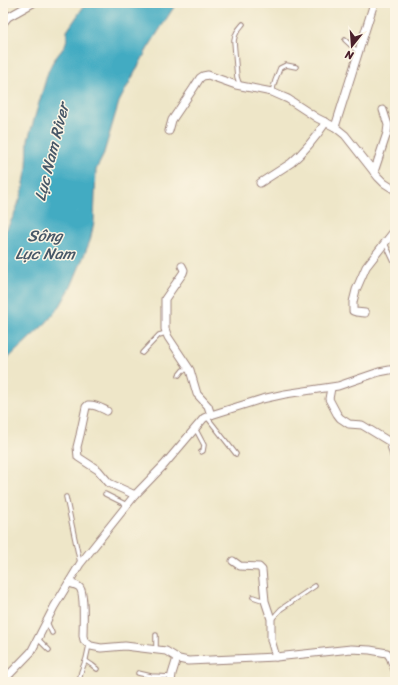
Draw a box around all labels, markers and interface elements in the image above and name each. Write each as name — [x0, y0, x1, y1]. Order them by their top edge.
north arrow — [332, 26, 372, 66]
text: N — [342, 45, 357, 66]
water label: Lục Nam River — [25, 97, 78, 204]
water label: Sông Lục Nam — [15, 221, 77, 268]

